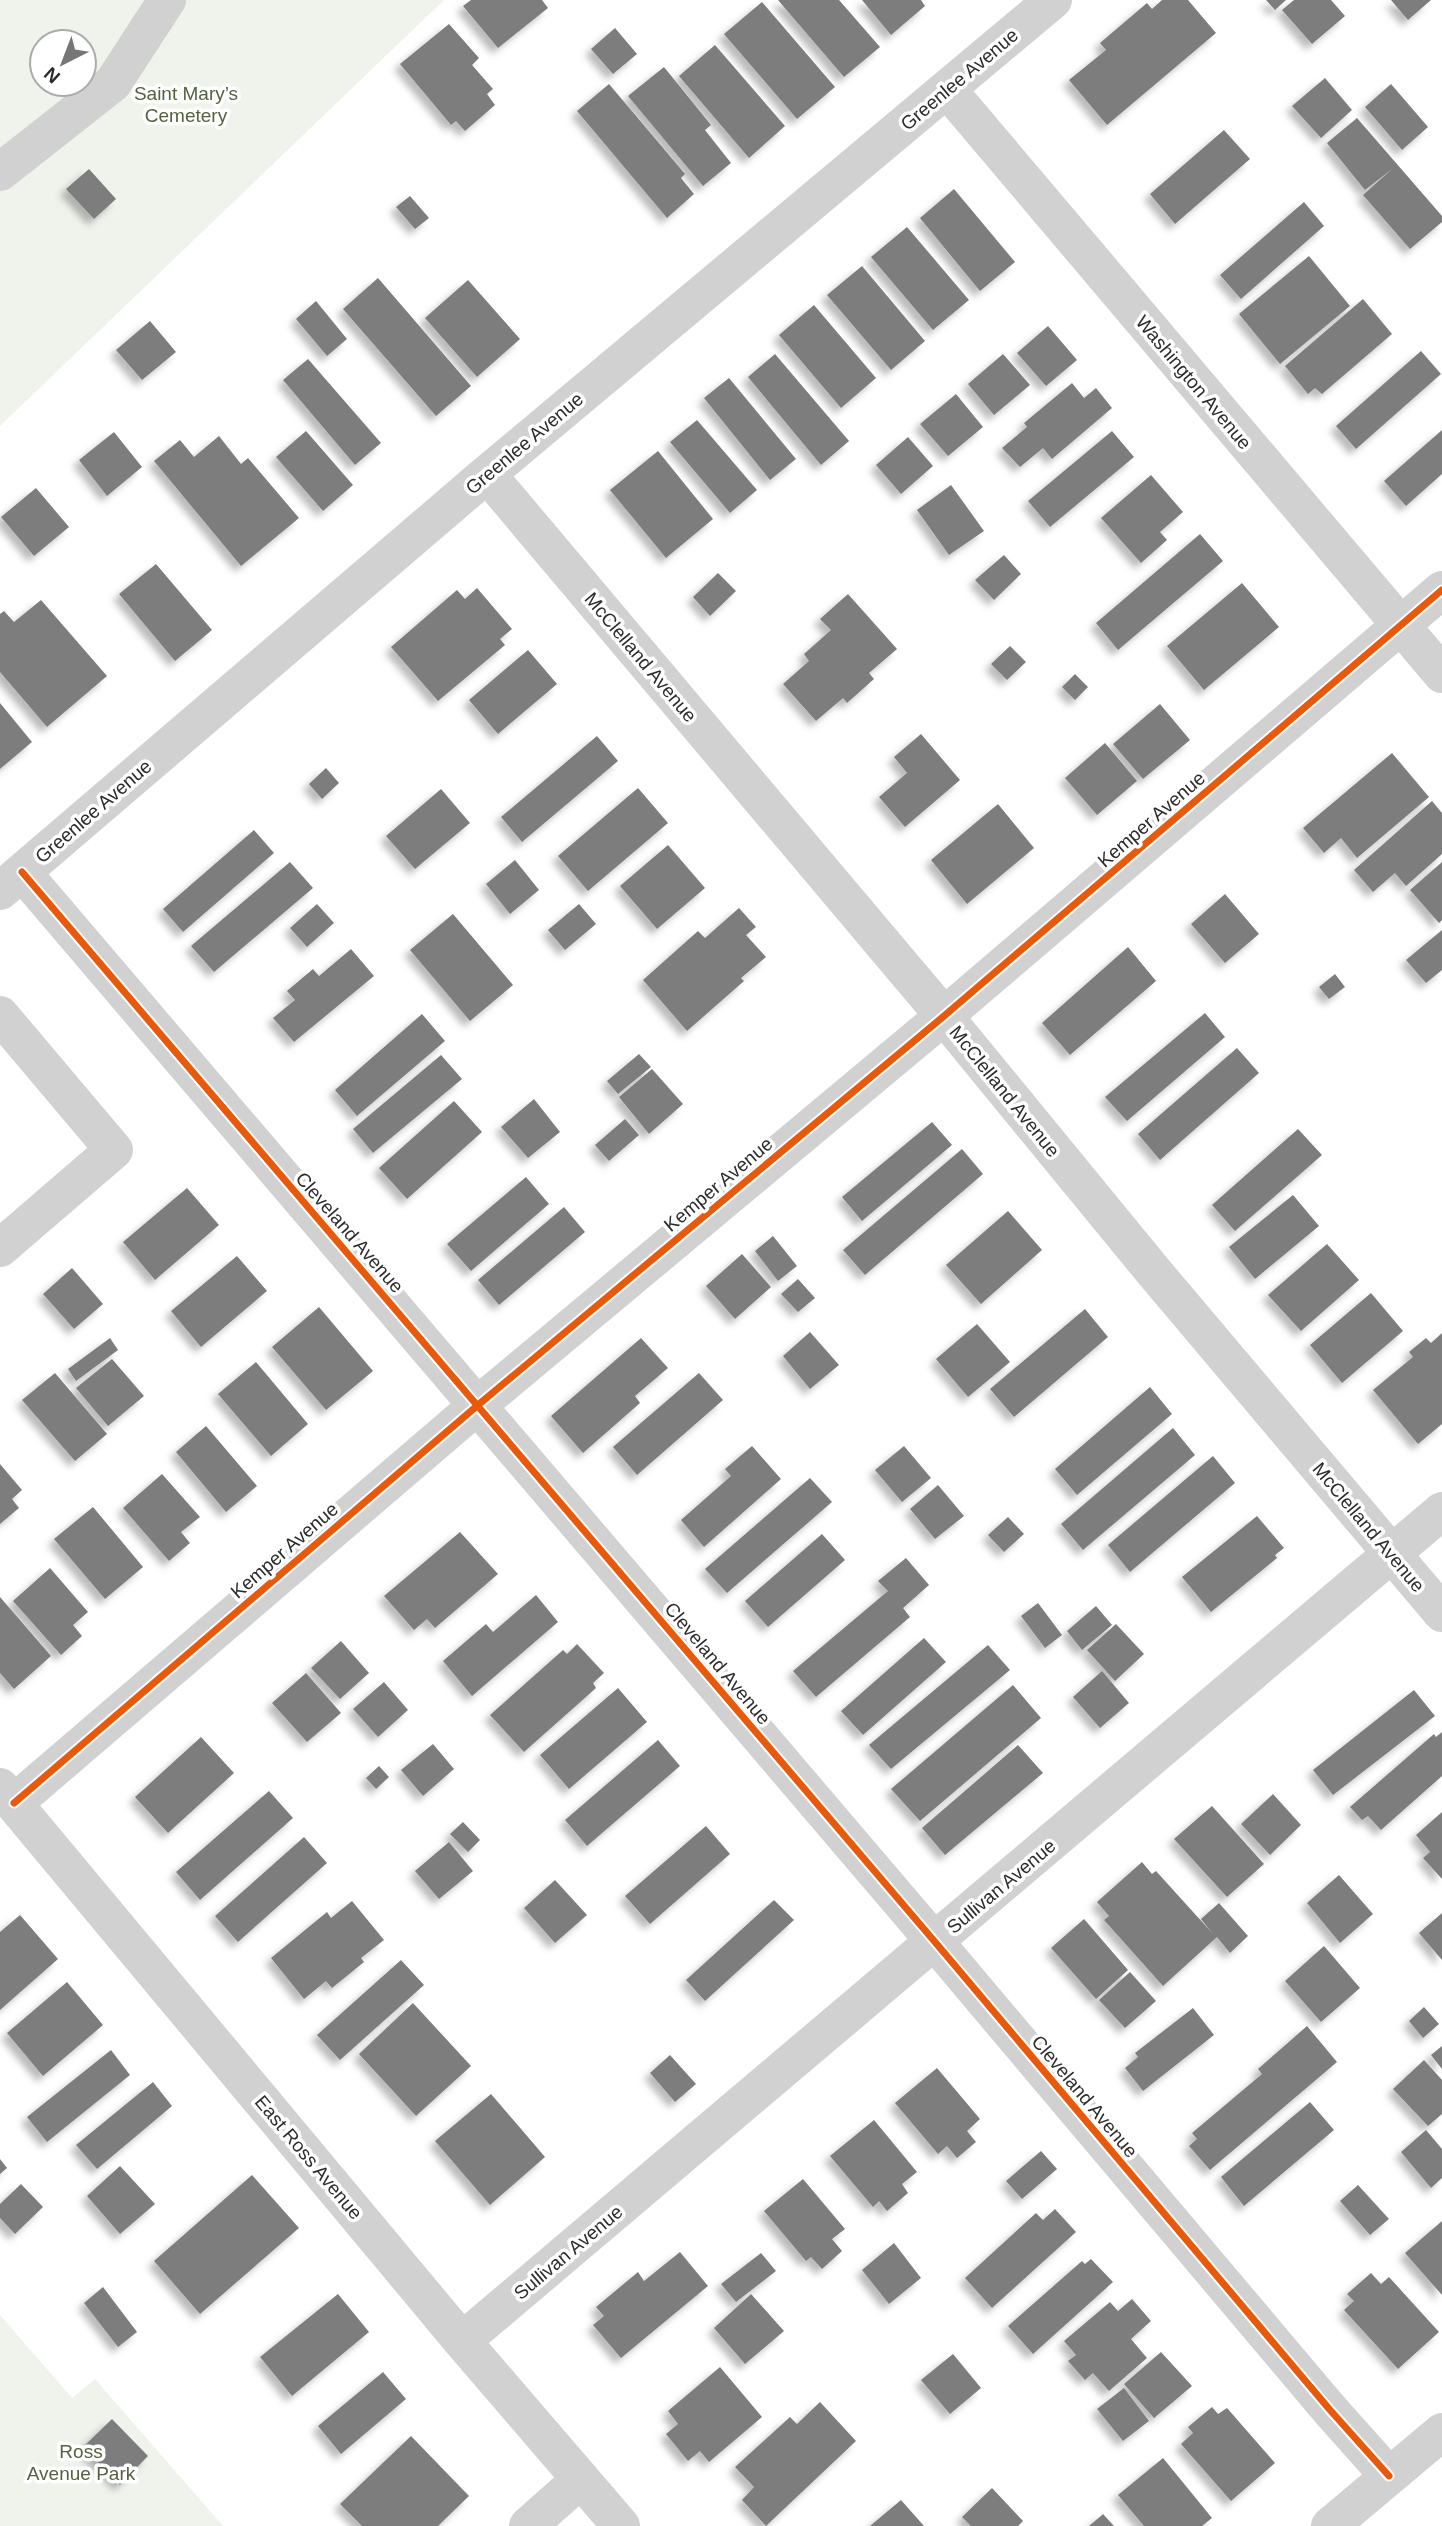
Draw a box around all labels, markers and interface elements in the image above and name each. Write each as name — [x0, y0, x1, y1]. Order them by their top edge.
street label: Greenlee Avenue — [896, 24, 1022, 135]
north arrow — [28, 28, 98, 98]
text: N — [40, 63, 64, 88]
park label: Saint Mary’s Cemetery — [134, 83, 238, 126]
street label: Washington Avenue — [1132, 311, 1256, 453]
street label: Greenlee Avenue — [461, 388, 587, 499]
street label: McClelland Avenue — [580, 588, 701, 726]
street label: Greenlee Avenue — [31, 755, 155, 867]
street label: Kemper Avenue — [1094, 767, 1209, 872]
street label: McClelland Avenue — [945, 1022, 1064, 1161]
street label: Kemper Avenue — [660, 1133, 777, 1236]
street label: Cleveland Avenue — [292, 1168, 408, 1297]
street label: McClelland Avenue — [1308, 1458, 1429, 1596]
street label: Kemper Avenue — [227, 1498, 342, 1603]
street label: Cleveland Avenue — [660, 1598, 775, 1729]
street label: Sullivan Avenue — [943, 1835, 1060, 1938]
street label: Cleveland Avenue — [1027, 2031, 1142, 2162]
street label: East Ross Avenue — [251, 2091, 366, 2223]
street label: Sullivan Avenue — [510, 2201, 627, 2304]
park label: Ross Avenue Park — [27, 2441, 136, 2484]

